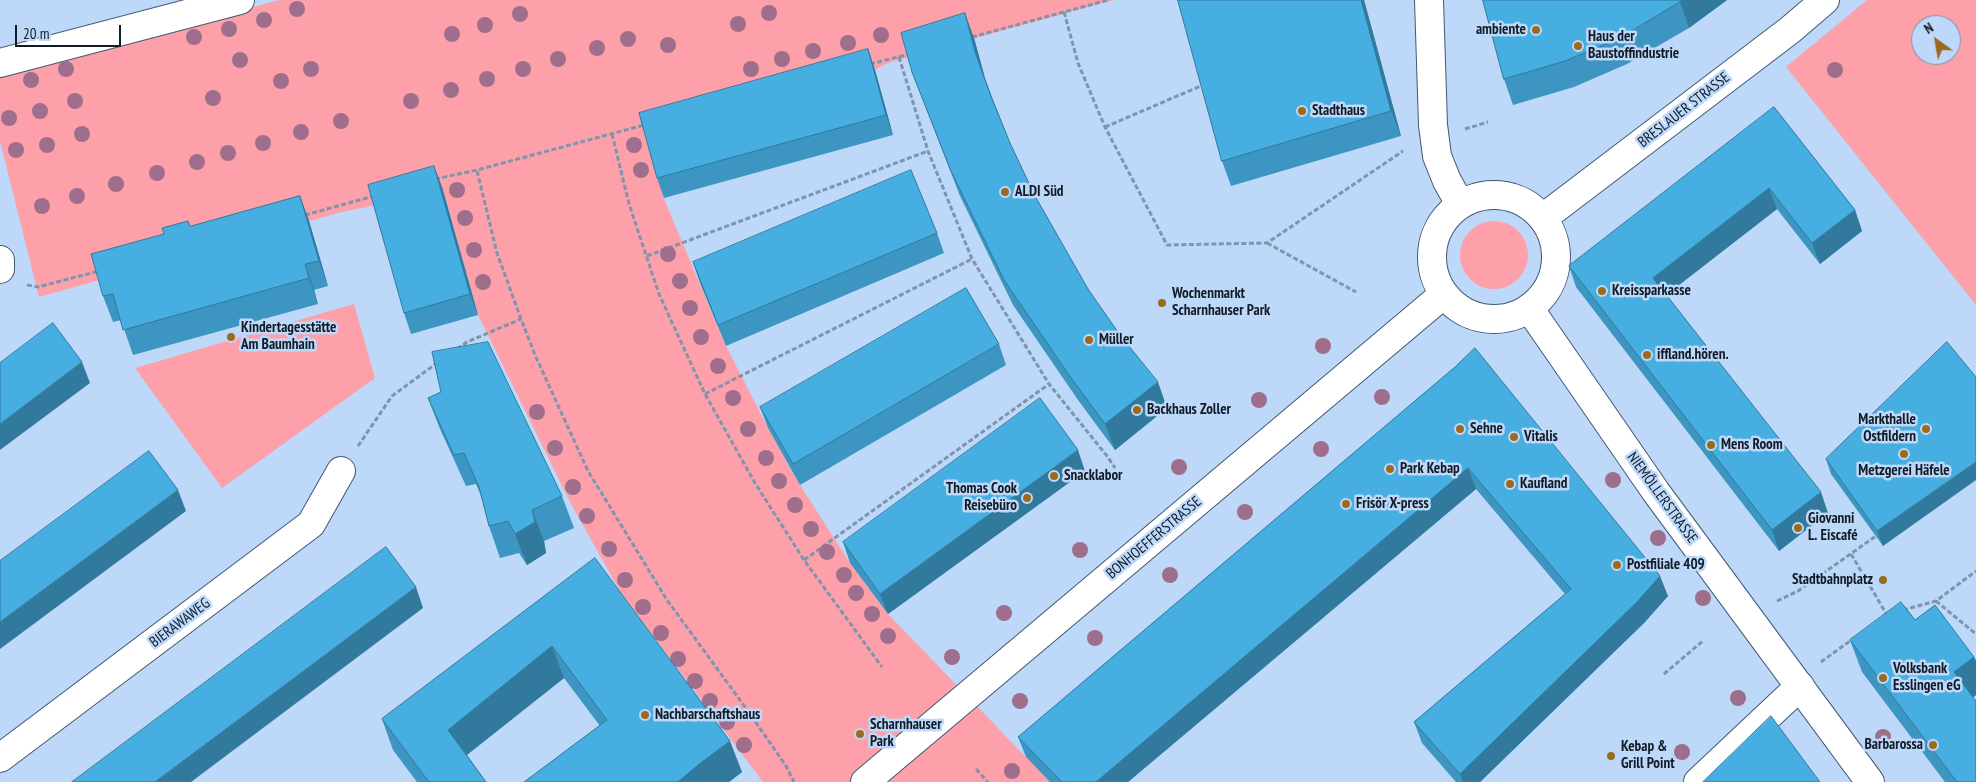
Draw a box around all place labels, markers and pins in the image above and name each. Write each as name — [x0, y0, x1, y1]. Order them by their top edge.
place label: ambiente — [1476, 21, 1526, 39]
marker: ambiente — [1530, 24, 1542, 36]
place label: Haus der Baustoffindustrie — [1588, 28, 1679, 63]
marker: Haus der Baustoffindustrie — [1572, 40, 1584, 52]
place label: Stadthaus — [1312, 102, 1365, 120]
marker: Stadthaus — [1296, 105, 1308, 117]
place label: ALDI Süd — [1015, 183, 1063, 201]
marker: ALDI Süd — [999, 186, 1011, 198]
place label: Kreissparkasse — [1612, 282, 1691, 300]
place label: Wochenmarkt Scharnhauser Park — [1172, 285, 1270, 320]
marker: Kreissparkasse — [1596, 285, 1608, 297]
marker: Wochenmarkt Scharnhauser Park — [1156, 297, 1168, 309]
place label: Kindertagesstätte Am Baumhain — [241, 319, 337, 354]
marker: Kindertagesstätte Am Baumhain — [225, 331, 237, 343]
place label: Müller — [1099, 331, 1134, 349]
marker: Müller — [1083, 334, 1095, 346]
place label: iffland.hören. — [1657, 346, 1729, 364]
marker: iffland.hören. — [1641, 349, 1653, 361]
place label: Backhaus Zoller — [1147, 401, 1231, 419]
marker: Backhaus Zoller — [1131, 404, 1143, 416]
place label: Markthalle Ostfildern — [1858, 411, 1916, 446]
place label: Sehne — [1470, 420, 1503, 438]
marker: Sehne — [1454, 423, 1466, 435]
marker: Markthalle Ostfildern — [1920, 423, 1932, 435]
place label: Vitalis — [1524, 428, 1558, 446]
marker: Vitalis — [1508, 431, 1520, 443]
place label: Mens Room — [1721, 436, 1783, 454]
marker: Mens Room — [1705, 439, 1717, 451]
marker: Metzgerei Häfele — [1898, 448, 1910, 460]
place label: Park Kebap — [1400, 460, 1460, 478]
place label: Metzgerei Häfele — [1858, 462, 1950, 480]
marker: Park Kebap — [1384, 463, 1396, 475]
place label: Snacklabor — [1064, 467, 1122, 485]
marker: Snacklabor — [1048, 470, 1060, 482]
place label: Kaufland — [1520, 475, 1567, 493]
marker: Kaufland — [1504, 478, 1516, 490]
place label: Thomas Cook Reisebüro — [946, 480, 1017, 515]
marker: Thomas Cook Reisebüro — [1021, 492, 1033, 504]
place label: Frisör X-press — [1356, 495, 1429, 513]
marker: Frisör X-press — [1340, 498, 1352, 510]
place label: Giovanni L. Eiscafé — [1808, 510, 1858, 545]
marker: Giovanni L. Eiscafé — [1792, 522, 1804, 534]
place label: Postfiliale 409 — [1627, 556, 1705, 574]
marker: Postfiliale 409 — [1611, 559, 1623, 571]
place label: Stadtbahnplatz — [1792, 571, 1873, 589]
marker: Stadtbahnplatz — [1877, 574, 1889, 586]
place label: Volksbank Esslingen eG — [1893, 660, 1961, 695]
marker: Volksbank Esslingen eG — [1877, 672, 1889, 684]
place label: Nachbarschaftshaus — [655, 706, 760, 724]
marker: Nachbarschaftshaus — [639, 709, 651, 721]
place label: Scharnhauser Park — [870, 716, 942, 751]
marker: Scharnhauser Park — [854, 728, 866, 740]
place label: Barbarossa — [1864, 736, 1923, 754]
place label: Kebap & Grill Point — [1621, 738, 1675, 773]
marker: Barbarossa — [1927, 739, 1939, 751]
marker: Kebap & Grill Point — [1605, 750, 1617, 762]

